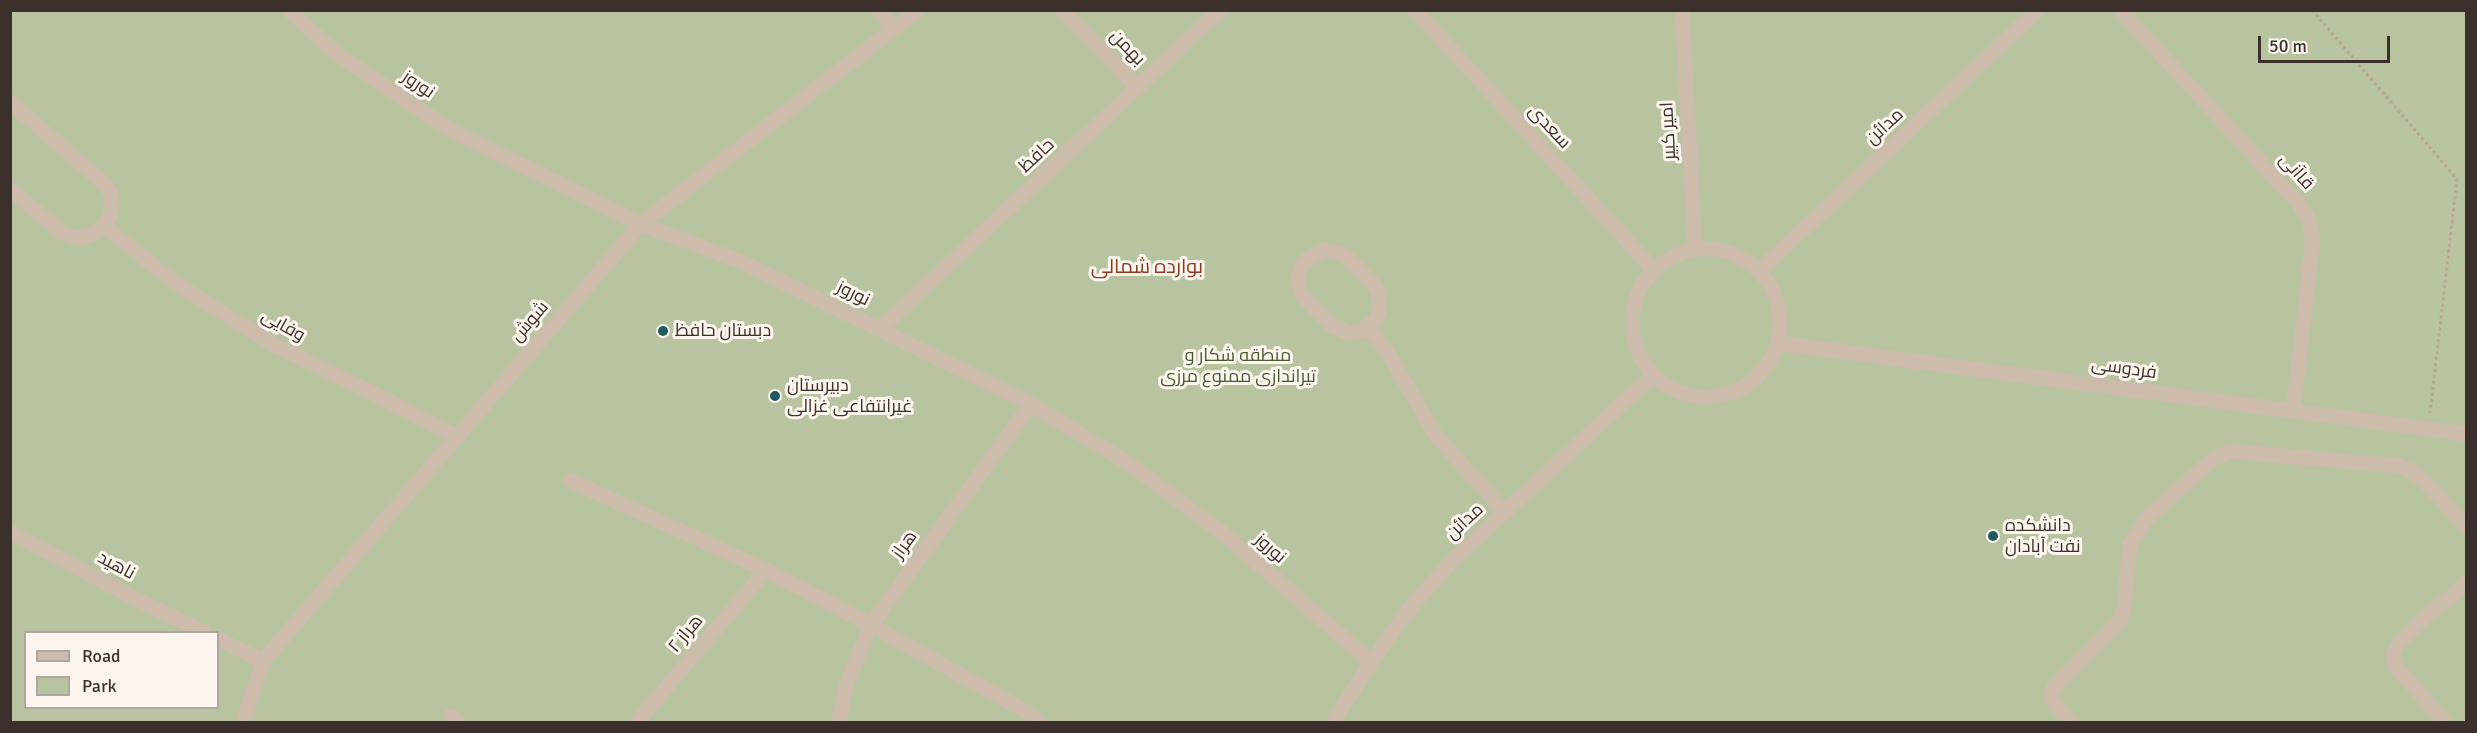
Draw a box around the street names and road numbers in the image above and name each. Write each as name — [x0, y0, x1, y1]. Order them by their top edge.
street label: بهمن — [1105, 26, 1149, 70]
street label: نوروز — [398, 66, 438, 104]
street label: سعدی — [1523, 101, 1575, 153]
street label: امیر کبیر — [1657, 101, 1681, 161]
street label: مدائن — [1862, 104, 1908, 150]
street label: حافظ — [1015, 134, 1059, 178]
street label: قاآنی — [2274, 149, 2318, 195]
street label: نوروز — [833, 277, 873, 311]
street label: شوش — [506, 297, 554, 347]
street label: وفایی — [257, 305, 309, 347]
street label: فردوسی — [2090, 354, 2158, 384]
street label: مدائن — [1442, 499, 1488, 545]
street label: هراز — [888, 527, 922, 563]
street label: نوروز — [1250, 530, 1290, 568]
street label: ناهید — [94, 547, 138, 585]
street label: هراز ۲ — [664, 611, 708, 657]

